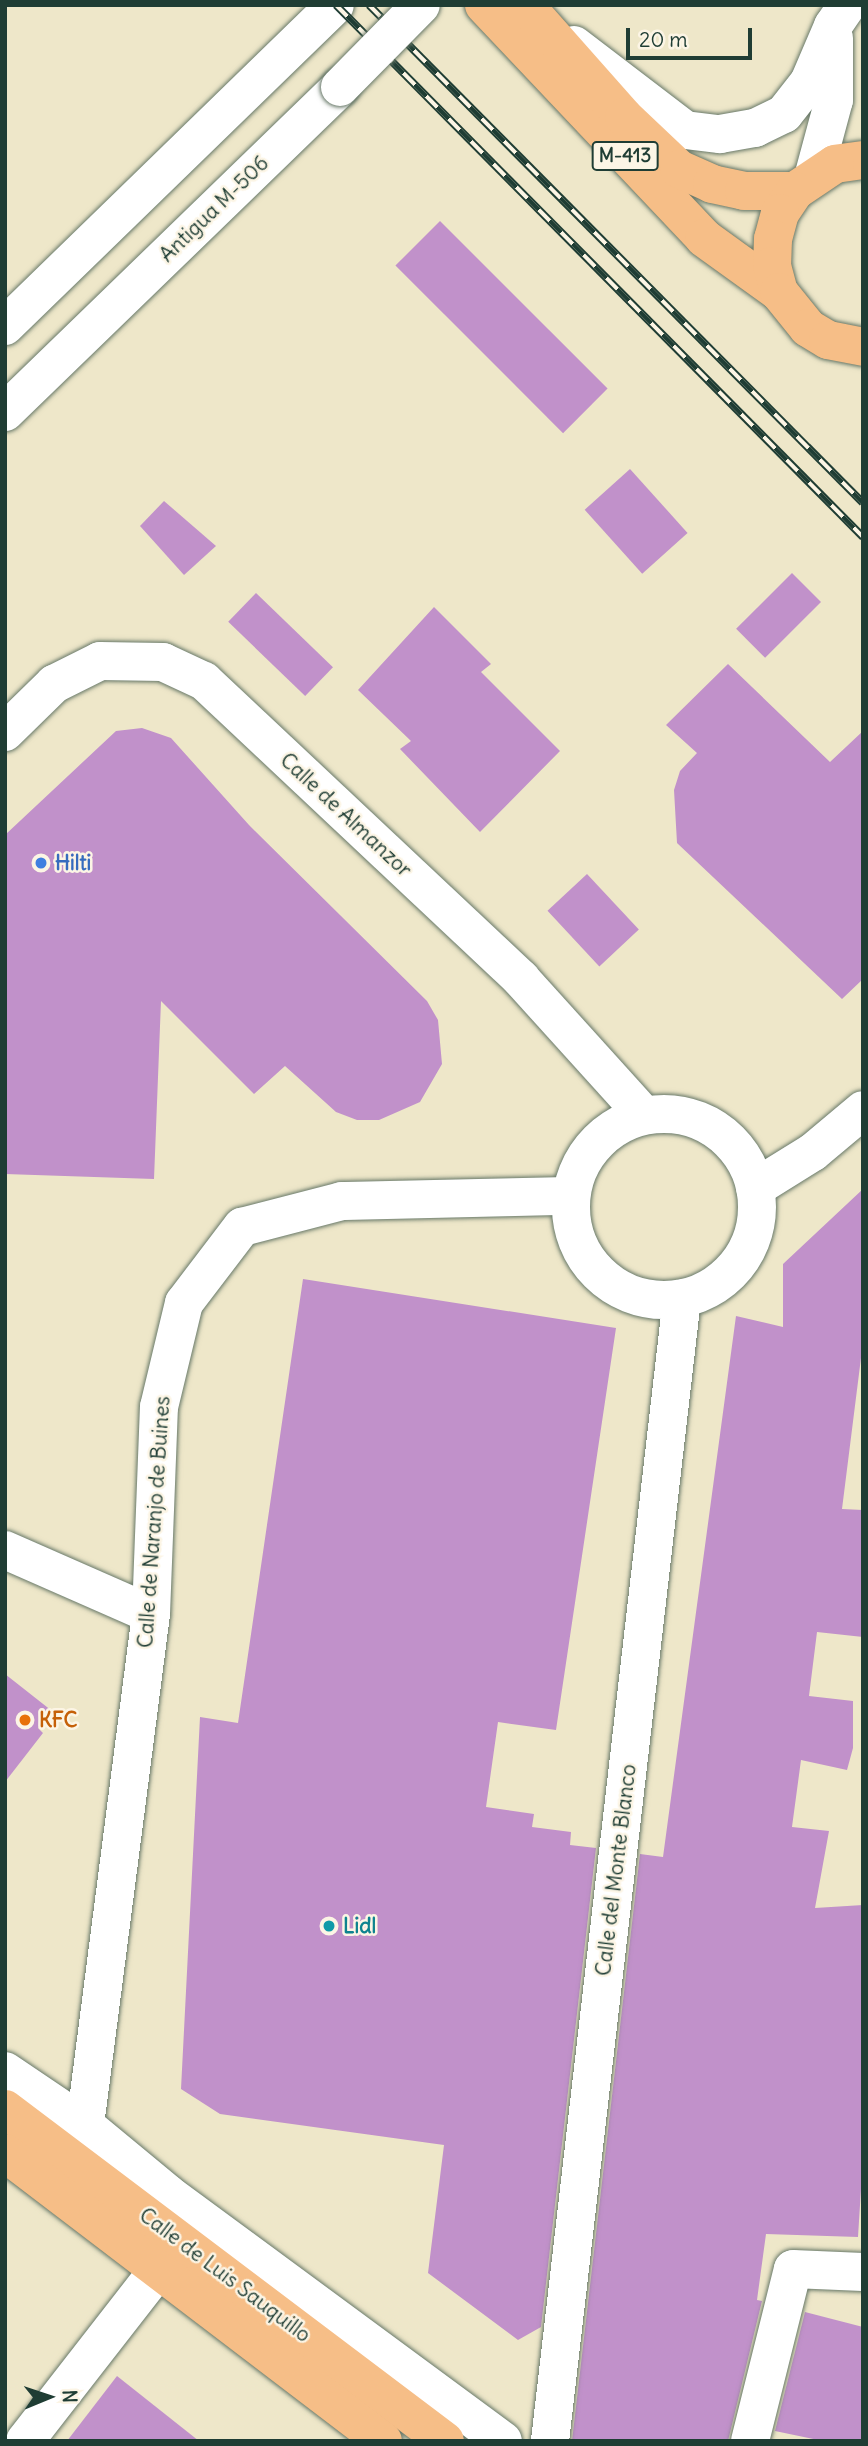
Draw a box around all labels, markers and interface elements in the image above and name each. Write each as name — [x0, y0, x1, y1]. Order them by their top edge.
scale bar — [630, 14, 756, 58]
text: 20 m — [639, 26, 688, 53]
road number: M-413 — [590, 140, 660, 172]
street label: Antigua M-506 — [154, 151, 274, 267]
street label: Calle de Almanzor — [275, 748, 417, 882]
place label: Hilti — [55, 850, 91, 876]
marker: Hilti — [33, 855, 49, 871]
street label: Calle de Naranjo de Buines — [133, 1395, 175, 1649]
place label: KFC — [39, 1707, 77, 1733]
marker: KFC — [17, 1712, 33, 1728]
street label: Calle del Monte Blanco — [590, 1763, 642, 1977]
place label: Lidl — [343, 1913, 376, 1939]
marker: Lidl — [321, 1918, 337, 1934]
street label: Calle de Luis Sauquillo — [134, 2202, 316, 2348]
north arrow — [14, 2362, 84, 2432]
text: N — [58, 2389, 82, 2403]

